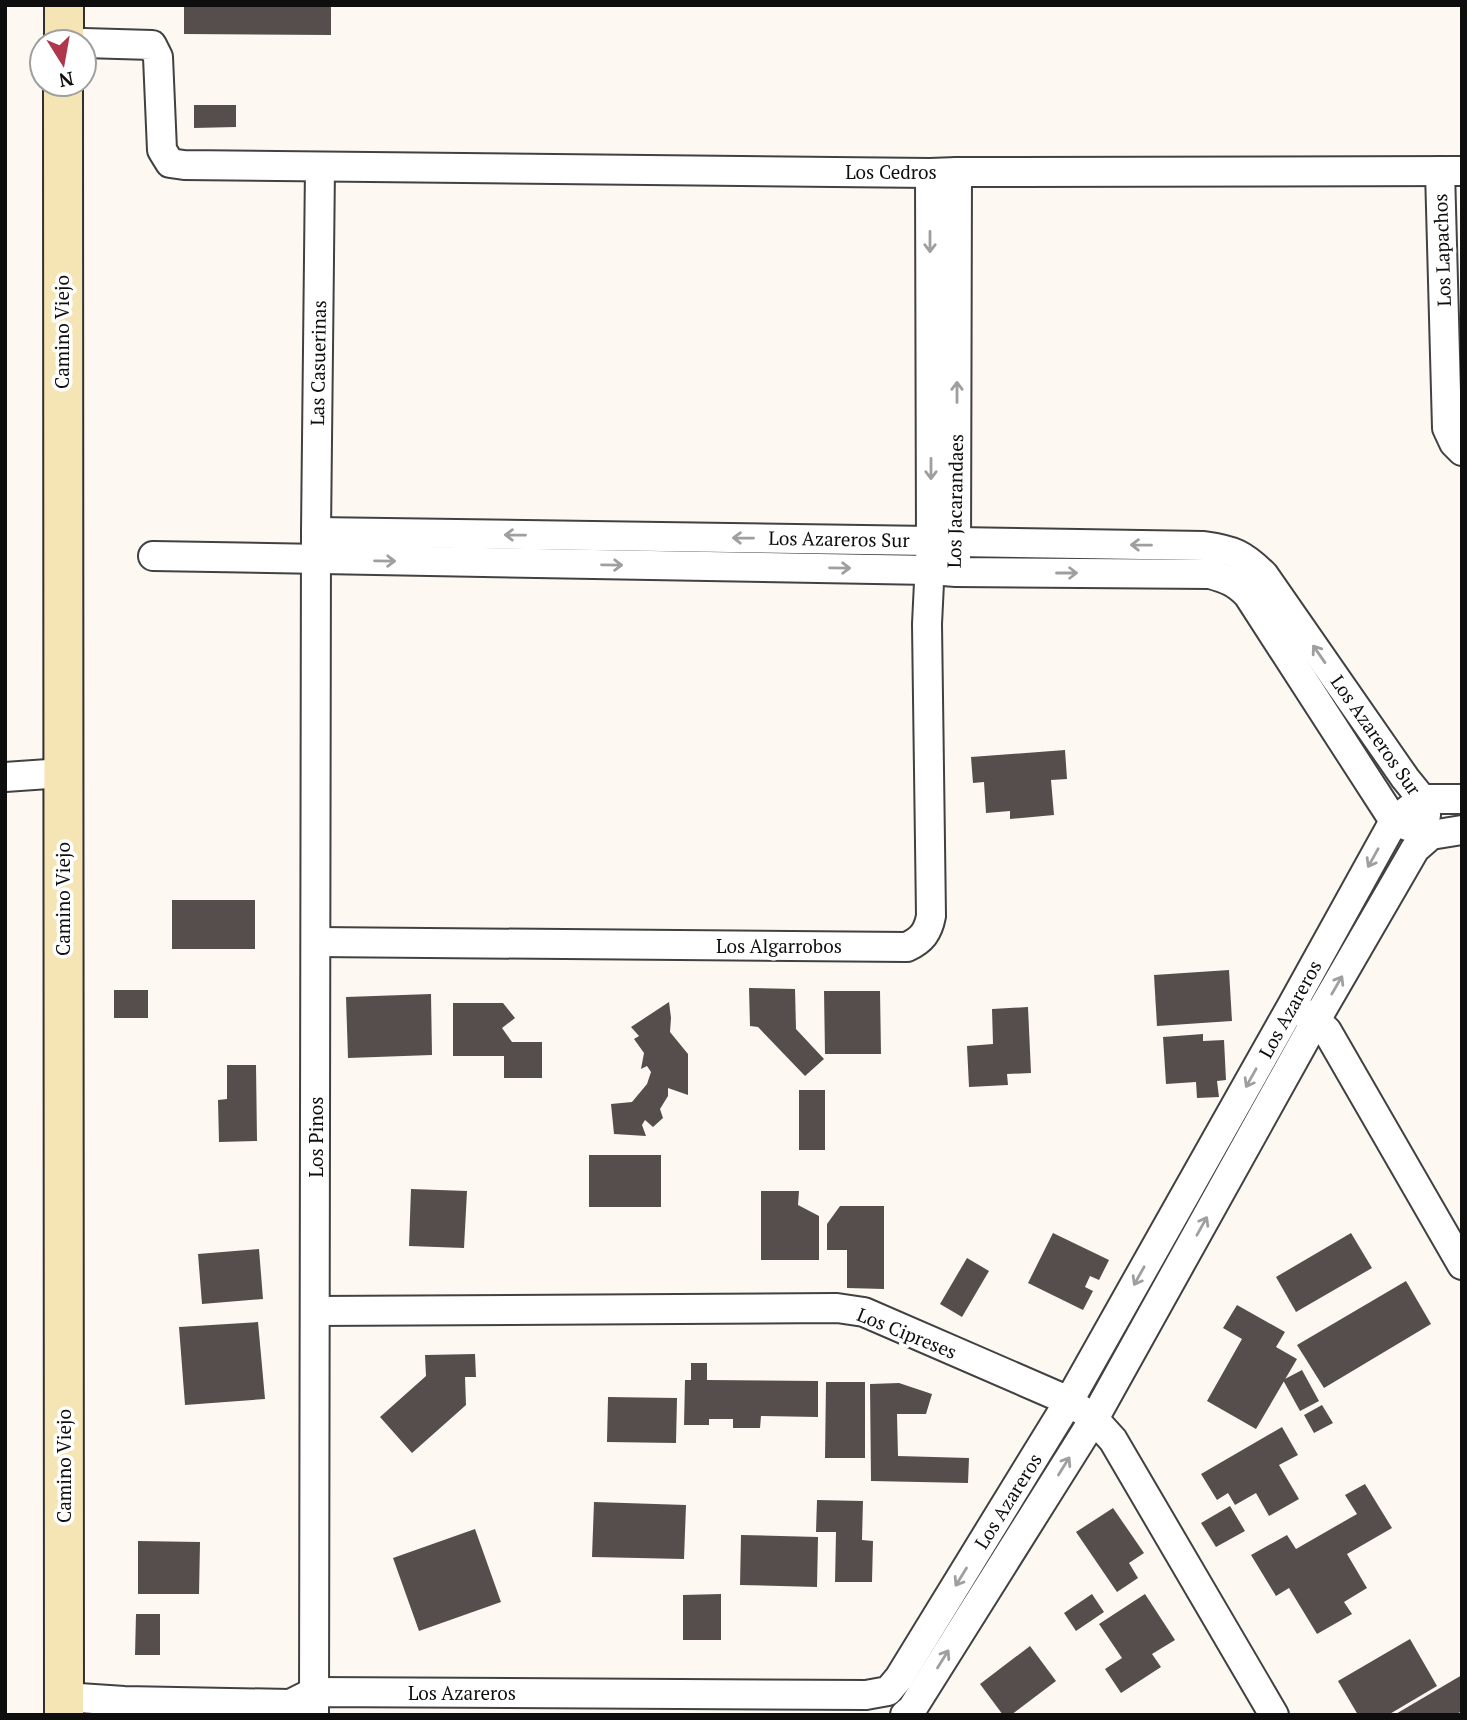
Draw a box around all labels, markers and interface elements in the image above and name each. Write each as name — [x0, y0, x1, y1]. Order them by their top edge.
north arrow — [28, 28, 98, 98]
text: N — [56, 67, 76, 94]
street label: Los Cedros — [845, 159, 937, 184]
street label: Los Lapachos — [1427, 193, 1456, 307]
one-way arrow — [923, 230, 937, 253]
street label: Camino Viejo — [49, 275, 74, 389]
street label: Las Casuerinas — [304, 300, 331, 426]
one-way arrow — [950, 381, 964, 404]
street label: Los Jacarandaes — [941, 434, 968, 568]
one-way arrow — [924, 457, 938, 480]
street label: Los Azareros Sur — [768, 525, 910, 552]
one-way arrow — [504, 528, 527, 542]
one-way arrow — [731, 531, 754, 545]
one-way arrow — [1130, 538, 1153, 552]
one-way arrow — [373, 554, 396, 567]
one-way arrow — [600, 558, 623, 571]
one-way arrow — [828, 562, 851, 575]
one-way arrow — [1055, 566, 1078, 580]
one-way arrow — [1312, 645, 1326, 664]
street label: Los Azareros Sur — [1326, 670, 1428, 800]
street label: Camino Viejo — [50, 842, 75, 956]
one-way arrow — [1366, 847, 1380, 868]
street label: Los Algarrobos — [716, 933, 842, 958]
street label: Los Azareros — [1252, 955, 1327, 1062]
one-way arrow — [1330, 975, 1344, 995]
one-way arrow — [1244, 1067, 1257, 1088]
street label: Los Pinos — [303, 1097, 328, 1177]
one-way arrow — [1196, 1216, 1209, 1237]
one-way arrow — [1132, 1266, 1146, 1286]
street label: Los Cipreses — [854, 1301, 961, 1364]
street label: Camino Viejo — [51, 1409, 76, 1523]
street label: Los Azareros — [968, 1448, 1047, 1553]
one-way arrow — [1057, 1457, 1072, 1476]
one-way arrow — [953, 1567, 967, 1587]
one-way arrow — [937, 1649, 951, 1669]
street label: Los Azareros — [408, 1680, 516, 1705]

